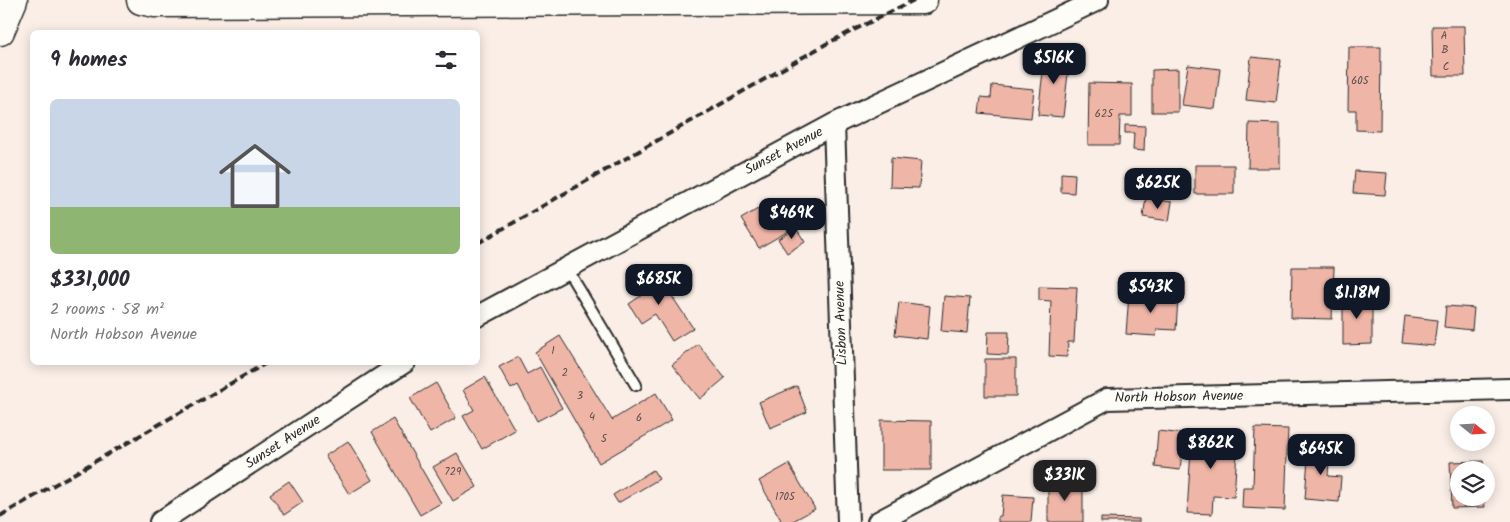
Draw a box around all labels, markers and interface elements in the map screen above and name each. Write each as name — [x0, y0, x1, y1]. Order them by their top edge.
house number: A — [1441, 27, 1448, 45]
house number: B — [1441, 41, 1449, 59]
pin: $516K — [1019, 42, 1089, 85]
text: 9 homes — [50, 44, 127, 77]
icon: filters — [432, 46, 460, 74]
text: $516K — [1034, 46, 1074, 71]
house number: C — [1443, 58, 1450, 76]
house number: 605 — [1351, 72, 1370, 90]
house number: 625 — [1095, 105, 1114, 123]
street label: Sunset Avenue — [741, 121, 828, 181]
icon: home — [210, 131, 300, 221]
pin: $625K — [1123, 168, 1193, 210]
text: $625K — [1135, 171, 1181, 196]
pin: $469K — [757, 198, 827, 240]
text: $469K — [770, 201, 814, 226]
text: $331,000 — [50, 264, 130, 297]
pin: $685K — [624, 264, 694, 306]
text: $685K — [636, 267, 682, 292]
pin: $543K — [1116, 272, 1186, 314]
text: $543K — [1129, 275, 1173, 300]
pin: $1.18M — [1316, 278, 1398, 320]
street label: Lisbon Avenue — [829, 279, 853, 366]
text: $1.18M — [1335, 281, 1379, 306]
text: 2 rooms · 58 m² — [50, 297, 164, 322]
text: North Hobson Avenue — [50, 322, 197, 347]
house number: 1 — [551, 342, 555, 360]
house number: 2 — [562, 364, 568, 382]
street label: North Hobson Avenue — [1114, 385, 1244, 409]
house number: 3 — [577, 387, 583, 405]
north arrow — [1450, 406, 1495, 451]
map controls — [1450, 406, 1495, 506]
house number: 4 — [589, 408, 595, 426]
street label: Sunset Avenue — [241, 409, 326, 475]
house number: 6 — [636, 409, 642, 427]
pin: $862K — [1176, 428, 1246, 470]
house number: 5 — [601, 430, 608, 448]
text: $862K — [1188, 431, 1234, 456]
pin: $645K — [1286, 434, 1356, 476]
text: $645K — [1299, 437, 1343, 462]
pin: $331K — [1030, 460, 1100, 502]
button: layers — [1450, 461, 1495, 506]
house number: 729 — [445, 463, 462, 481]
text: $331K — [1044, 463, 1086, 488]
house number: 1705 — [775, 488, 796, 506]

